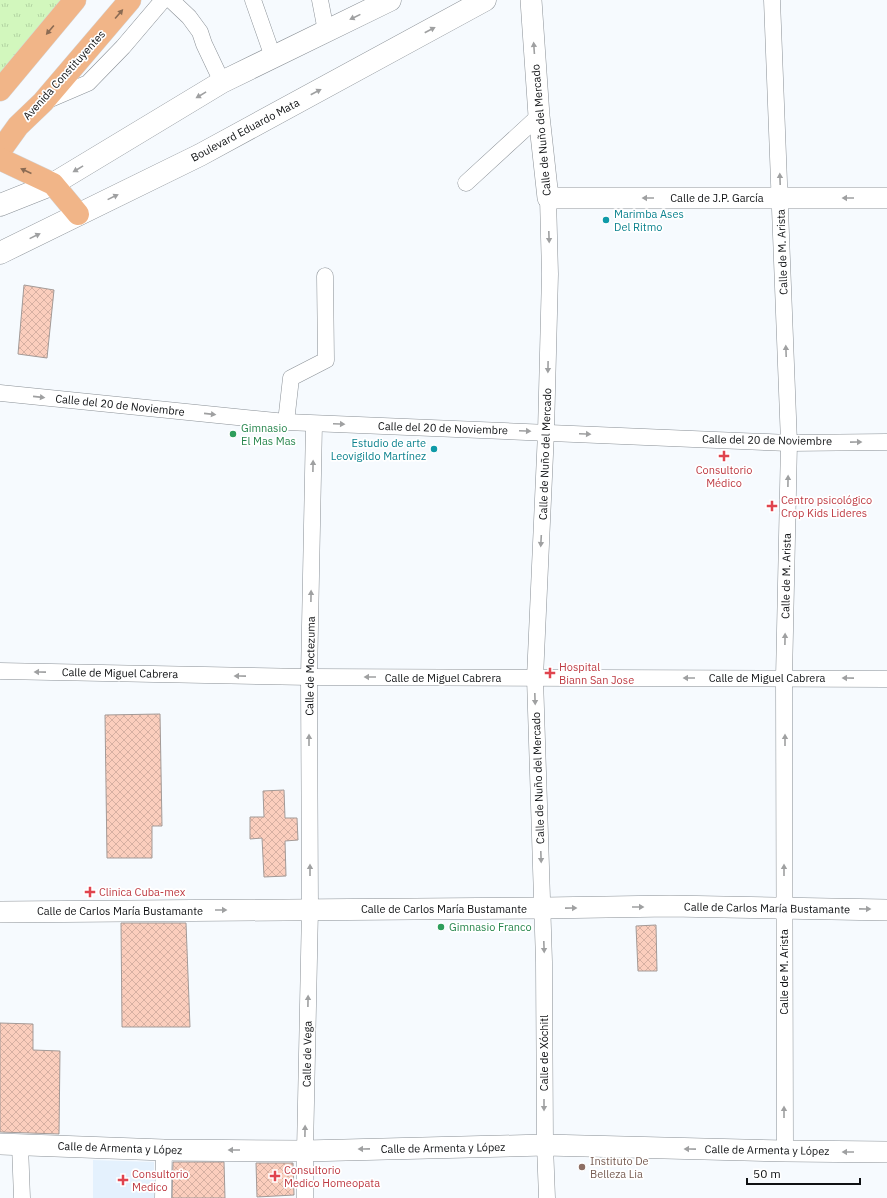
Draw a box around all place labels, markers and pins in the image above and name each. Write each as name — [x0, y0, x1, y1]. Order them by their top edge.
place label: Marimba Ases Del Ritmo — [614, 207, 684, 234]
marker: Marimba Ases Del Ritmo — [601, 215, 611, 225]
place label: Gimnasio El Mas Mas — [241, 421, 296, 448]
marker: Gimnasio El Mas Mas — [228, 429, 238, 439]
place label: Estudio de arte Leovigildo Martínez — [331, 436, 426, 463]
marker: Estudio de arte Leovigildo Martínez — [429, 444, 439, 454]
marker: Consultorio Médico — [718, 450, 730, 462]
place label: Consultorio Médico — [696, 463, 752, 490]
place label: Centro psicológico Crop Kids Lideres — [781, 493, 872, 520]
marker: Centro psicológico Crop Kids Lideres — [766, 500, 778, 512]
place label: Hospital Biann San Jose — [559, 660, 634, 687]
marker: Hospital Biann San Jose — [544, 667, 556, 679]
place label: Clinica Cuba-mex — [99, 885, 186, 899]
marker: Clinica Cuba-mex — [84, 886, 96, 898]
place label: Gimnasio Franco — [449, 920, 532, 934]
marker: Gimnasio Franco — [436, 922, 446, 932]
place label: Instituto De Belleza Lia — [590, 1154, 649, 1181]
marker: Instituto De Belleza Lia — [577, 1162, 587, 1172]
place label: Consultorio Medico Homeopata — [284, 1163, 380, 1190]
place label: Consultorio Medico — [132, 1167, 189, 1194]
marker: Consultorio Medico Homeopata — [269, 1170, 281, 1182]
marker: Consultorio Medico — [117, 1174, 129, 1186]

